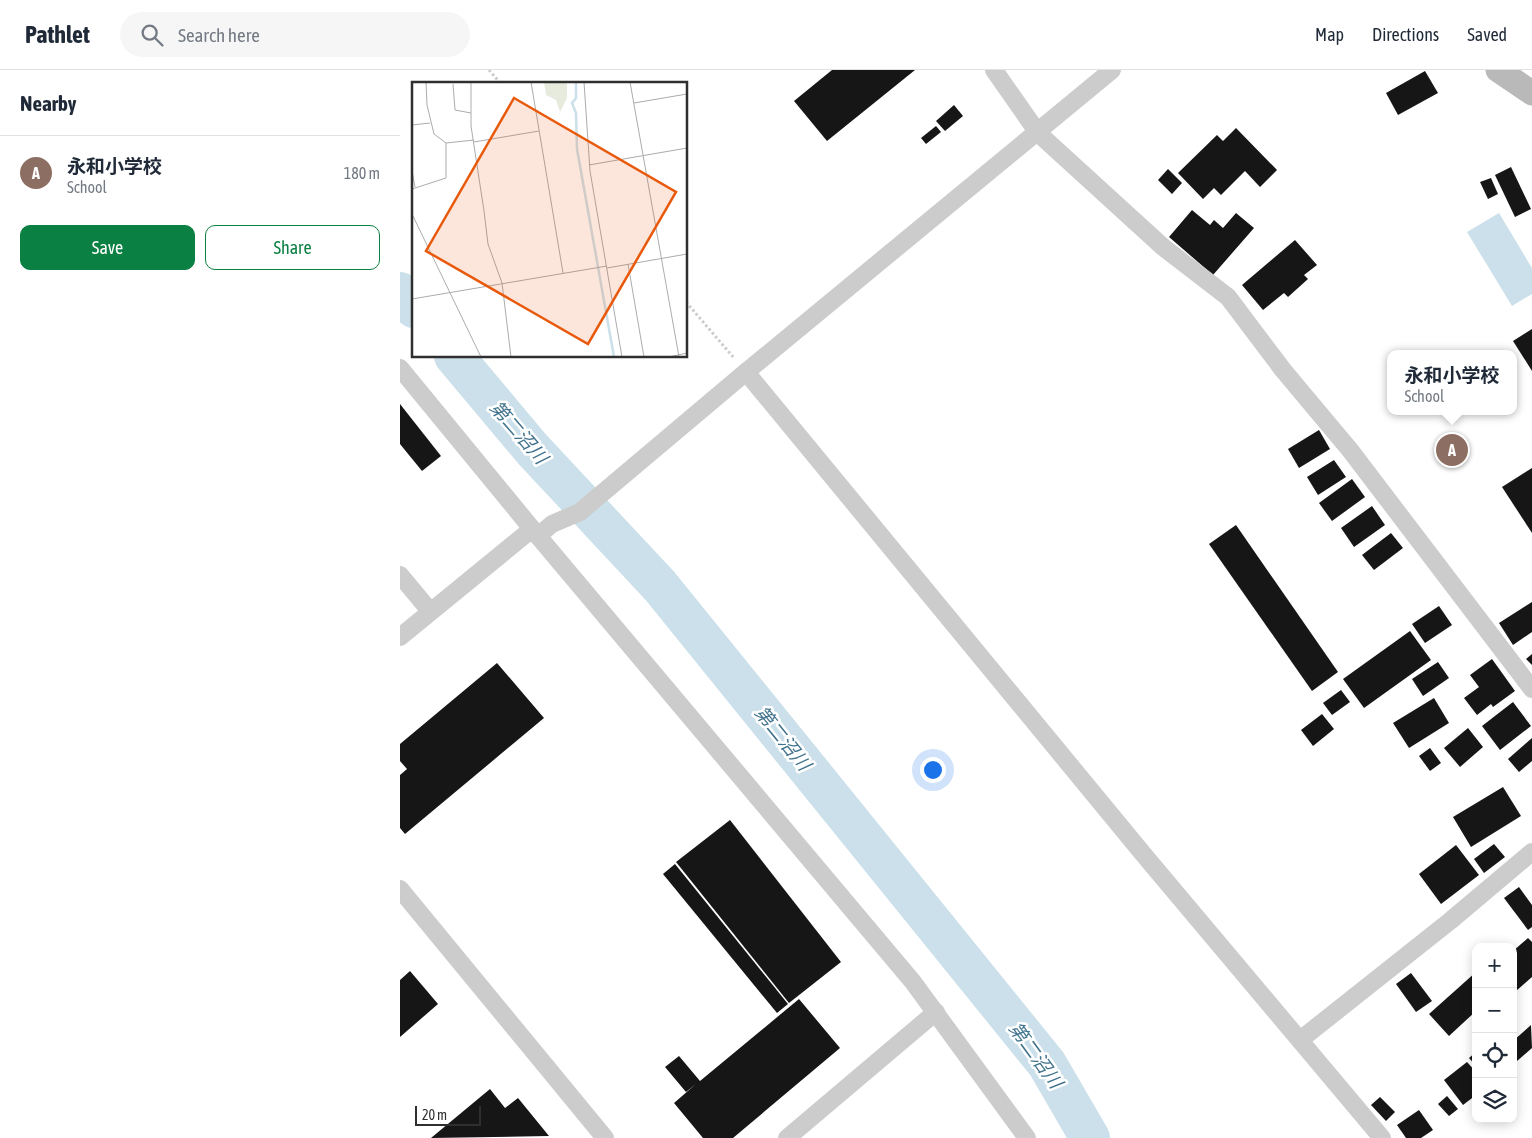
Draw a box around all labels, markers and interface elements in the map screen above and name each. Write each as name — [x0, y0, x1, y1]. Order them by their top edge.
search box — [120, 12, 470, 57]
text: Pathlet — [25, 21, 90, 48]
icon: search — [138, 21, 166, 49]
text: Search here — [178, 24, 260, 46]
text: Map — [1315, 24, 1344, 45]
text: Directions — [1372, 24, 1439, 45]
text: Saved — [1467, 24, 1507, 45]
inset map — [412, 82, 688, 358]
text: Nearby — [20, 91, 76, 115]
text: 永和小学校 — [67, 155, 162, 177]
text: A — [32, 164, 40, 182]
text: 180 m — [344, 164, 380, 182]
text: School — [67, 178, 107, 196]
button: Save — [20, 225, 195, 270]
button: Share — [205, 225, 380, 270]
popup — [1387, 350, 1517, 415]
text: 永和小学校 — [1404, 364, 1500, 386]
text: School — [1404, 387, 1444, 405]
water label: 第二沼川 — [486, 396, 554, 469]
pin: A — [1436, 431, 1468, 469]
water label: 第二沼川 — [751, 702, 817, 776]
your location — [920, 757, 946, 783]
map controls — [1472, 943, 1517, 1123]
button: + — [1472, 943, 1517, 988]
button: − — [1472, 988, 1517, 1033]
water label: 第二沼川 — [1005, 1018, 1068, 1094]
button: locate — [1472, 1033, 1517, 1078]
button: layers — [1472, 1078, 1517, 1123]
scale bar — [415, 1103, 481, 1126]
text: 20 m — [422, 1107, 447, 1123]

